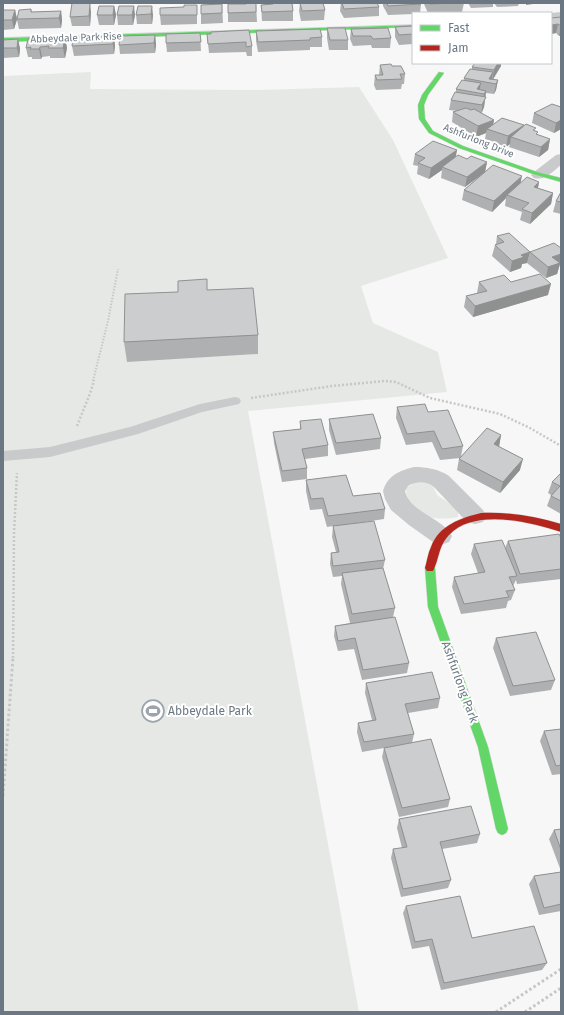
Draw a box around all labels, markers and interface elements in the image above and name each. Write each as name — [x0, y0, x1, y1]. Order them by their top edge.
legend — [412, 12, 552, 64]
text: Fast — [448, 21, 470, 35]
street label: Abbeydale Park Rise — [30, 30, 122, 46]
text: Jam — [448, 41, 468, 55]
street label: Ashfurlong Drive — [442, 121, 516, 161]
street label: Ashfurlong Park — [439, 639, 482, 725]
sports icon: Abbeydale Park — [140, 698, 166, 724]
place label: Abbeydale Park — [168, 704, 253, 718]

